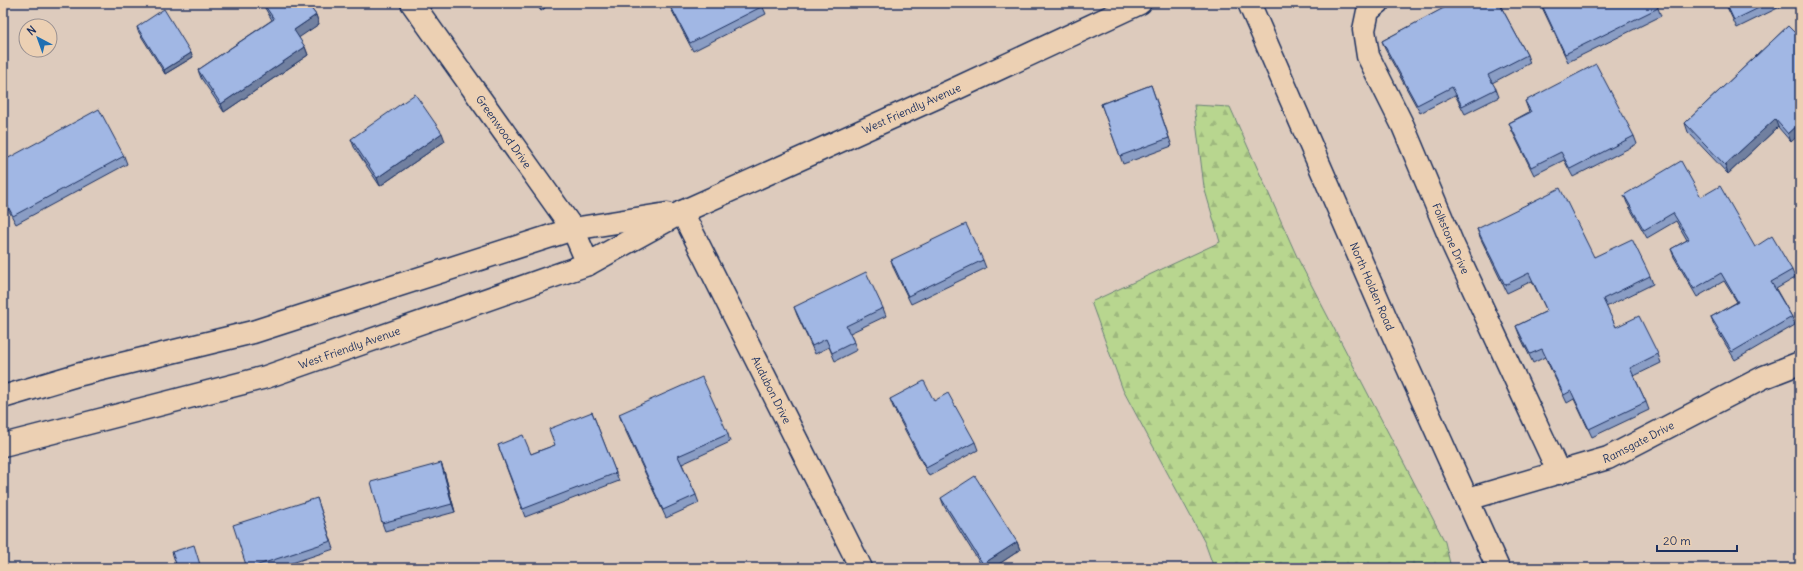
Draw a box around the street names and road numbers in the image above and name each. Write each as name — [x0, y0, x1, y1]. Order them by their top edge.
street label: West Friendly Avenue — [860, 80, 963, 137]
street label: Greenwood Drive — [473, 92, 535, 171]
street label: Folkstone Drive — [1429, 201, 1472, 276]
street label: North Holden Road — [1347, 240, 1398, 333]
street label: West Friendly Avenue — [297, 323, 402, 372]
street label: Audubon Drive — [749, 354, 794, 426]
street label: Ramsgate Drive — [1601, 418, 1676, 466]

